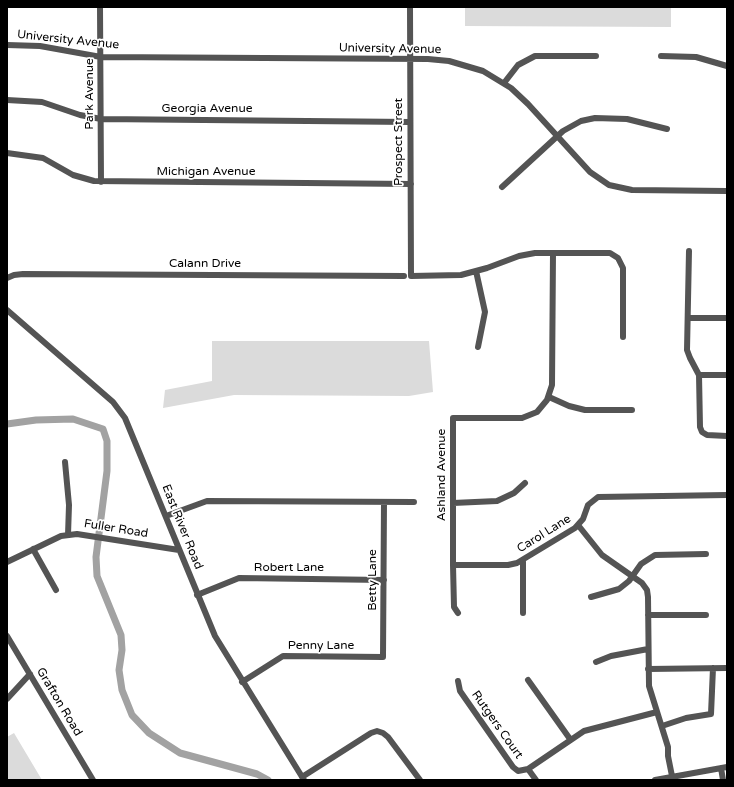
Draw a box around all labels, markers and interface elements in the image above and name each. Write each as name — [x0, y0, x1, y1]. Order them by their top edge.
street label: University Avenue — [16, 27, 120, 53]
street label: University Avenue — [339, 41, 441, 57]
street label: Park Avenue — [83, 58, 97, 130]
street label: Prospect Street — [392, 98, 406, 186]
street label: Georgia Avenue — [162, 102, 252, 116]
street label: Michigan Avenue — [157, 165, 255, 179]
street label: Calann Drive — [169, 257, 241, 271]
street label: Ashland Avenue — [435, 429, 449, 521]
street label: East River Road — [158, 482, 206, 572]
street label: Carol Lane — [514, 512, 574, 556]
street label: Fuller Road — [83, 517, 149, 541]
street label: Betty Lane — [366, 549, 380, 611]
street label: Robert Lane — [254, 561, 324, 575]
street label: Penny Lane — [288, 639, 354, 653]
street label: Grafton Road — [33, 665, 85, 739]
street label: Rutgers Court — [468, 688, 526, 762]

